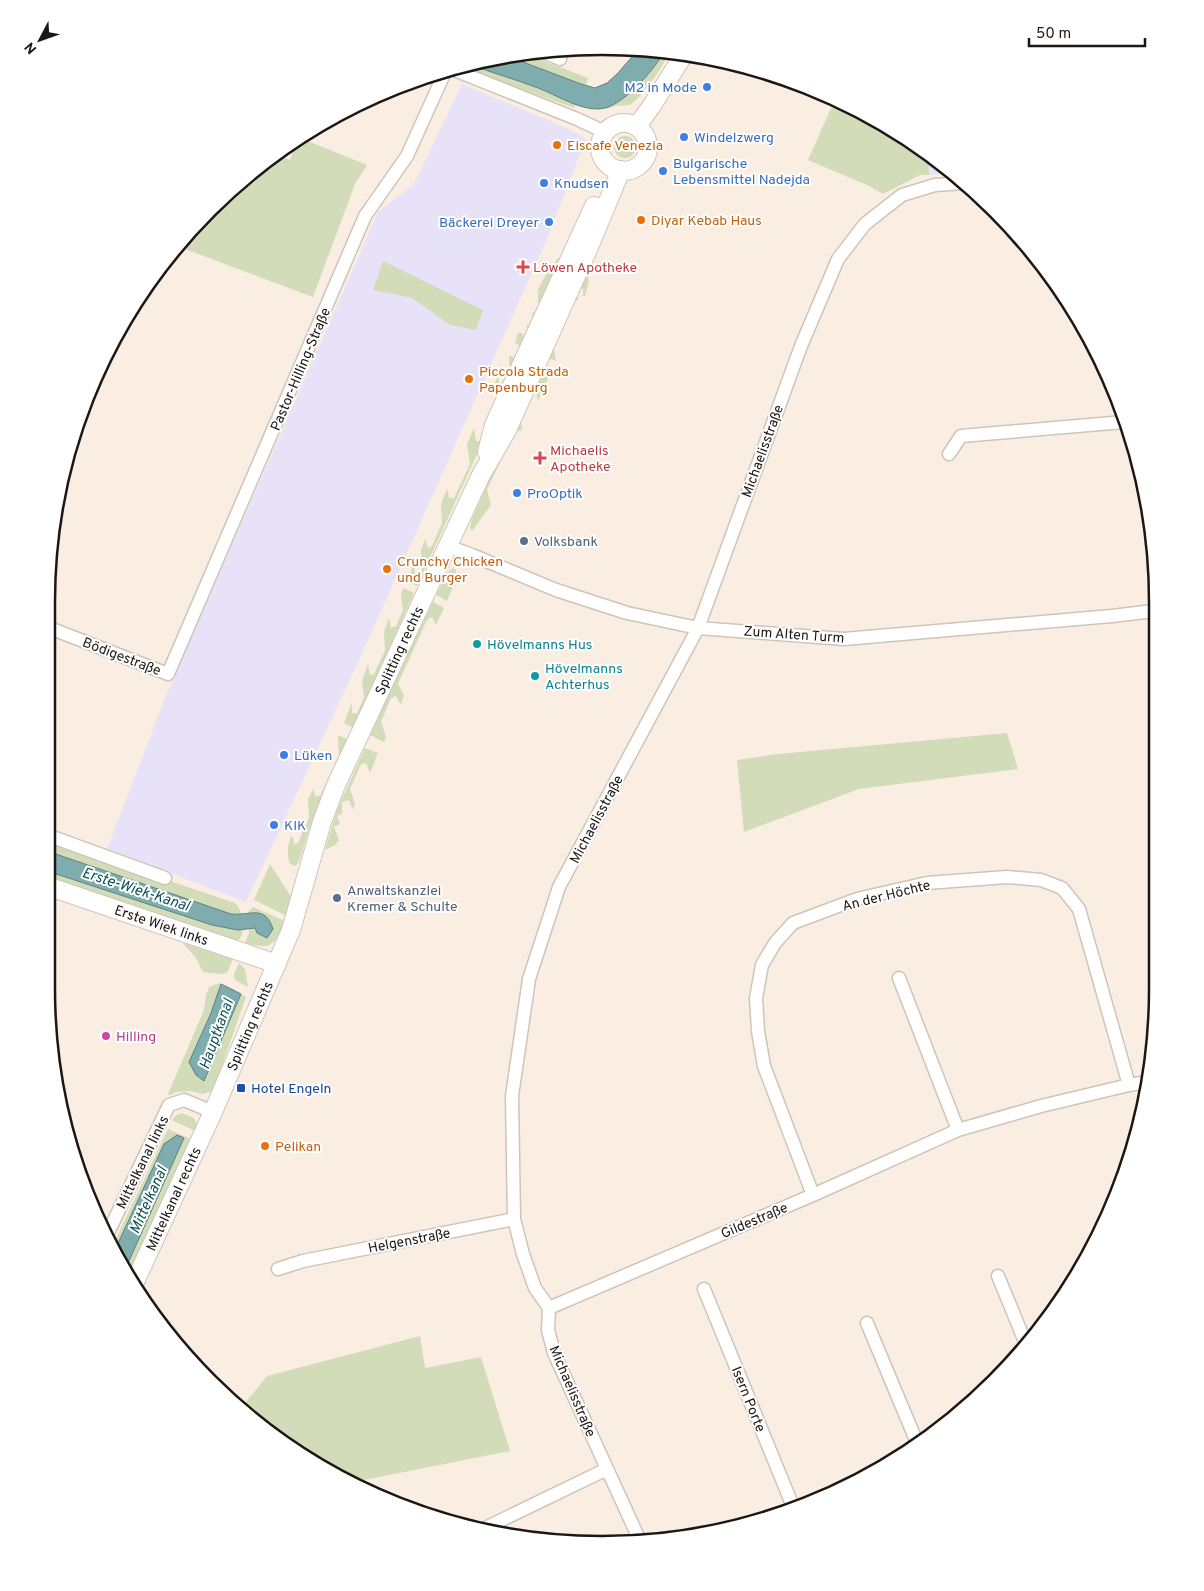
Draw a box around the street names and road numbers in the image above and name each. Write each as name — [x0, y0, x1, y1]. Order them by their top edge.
street label: Pastor-Hilling-Straße — [268, 305, 335, 434]
street label: Michaelisstraße — [739, 403, 788, 500]
street label: Splitting rechts — [372, 604, 428, 698]
street label: Zum Alten Turm — [743, 623, 845, 647]
street label: Bödigestraße — [80, 635, 163, 680]
street label: Michaelisstraße — [567, 773, 628, 867]
street label: An der Höchte — [841, 877, 932, 916]
street label: Erste Wiek links — [112, 902, 210, 950]
street label: Splitting rechts — [225, 979, 278, 1074]
street label: Mittelkanal links — [112, 1112, 172, 1212]
street label: Mittelkanal rechts — [143, 1145, 206, 1254]
street label: Gildestraße — [719, 1200, 791, 1243]
street label: Helgenstraße — [367, 1225, 452, 1258]
street label: Michaelisstraße — [545, 1343, 599, 1440]
street label: Isern Porte — [727, 1364, 768, 1435]

